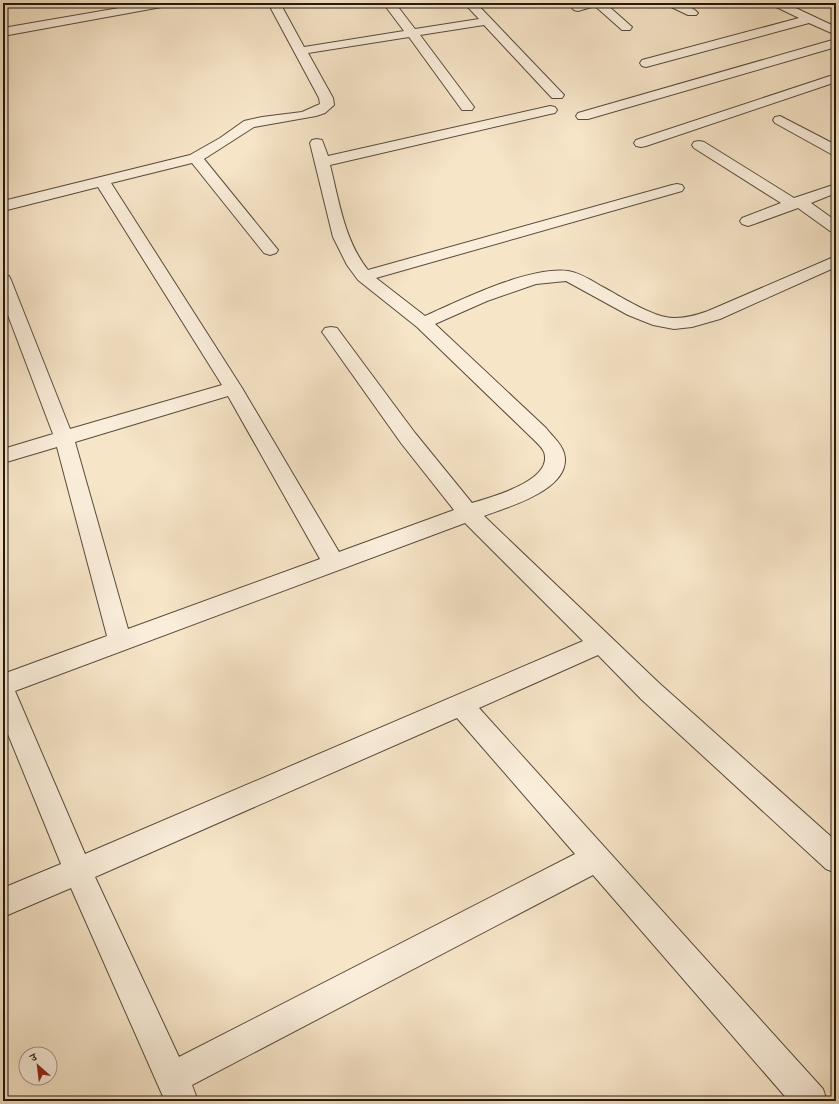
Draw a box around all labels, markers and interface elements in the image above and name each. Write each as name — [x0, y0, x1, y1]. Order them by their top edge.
north arrow — [18, 1046, 58, 1086]
text: उ — [27, 1050, 41, 1066]

